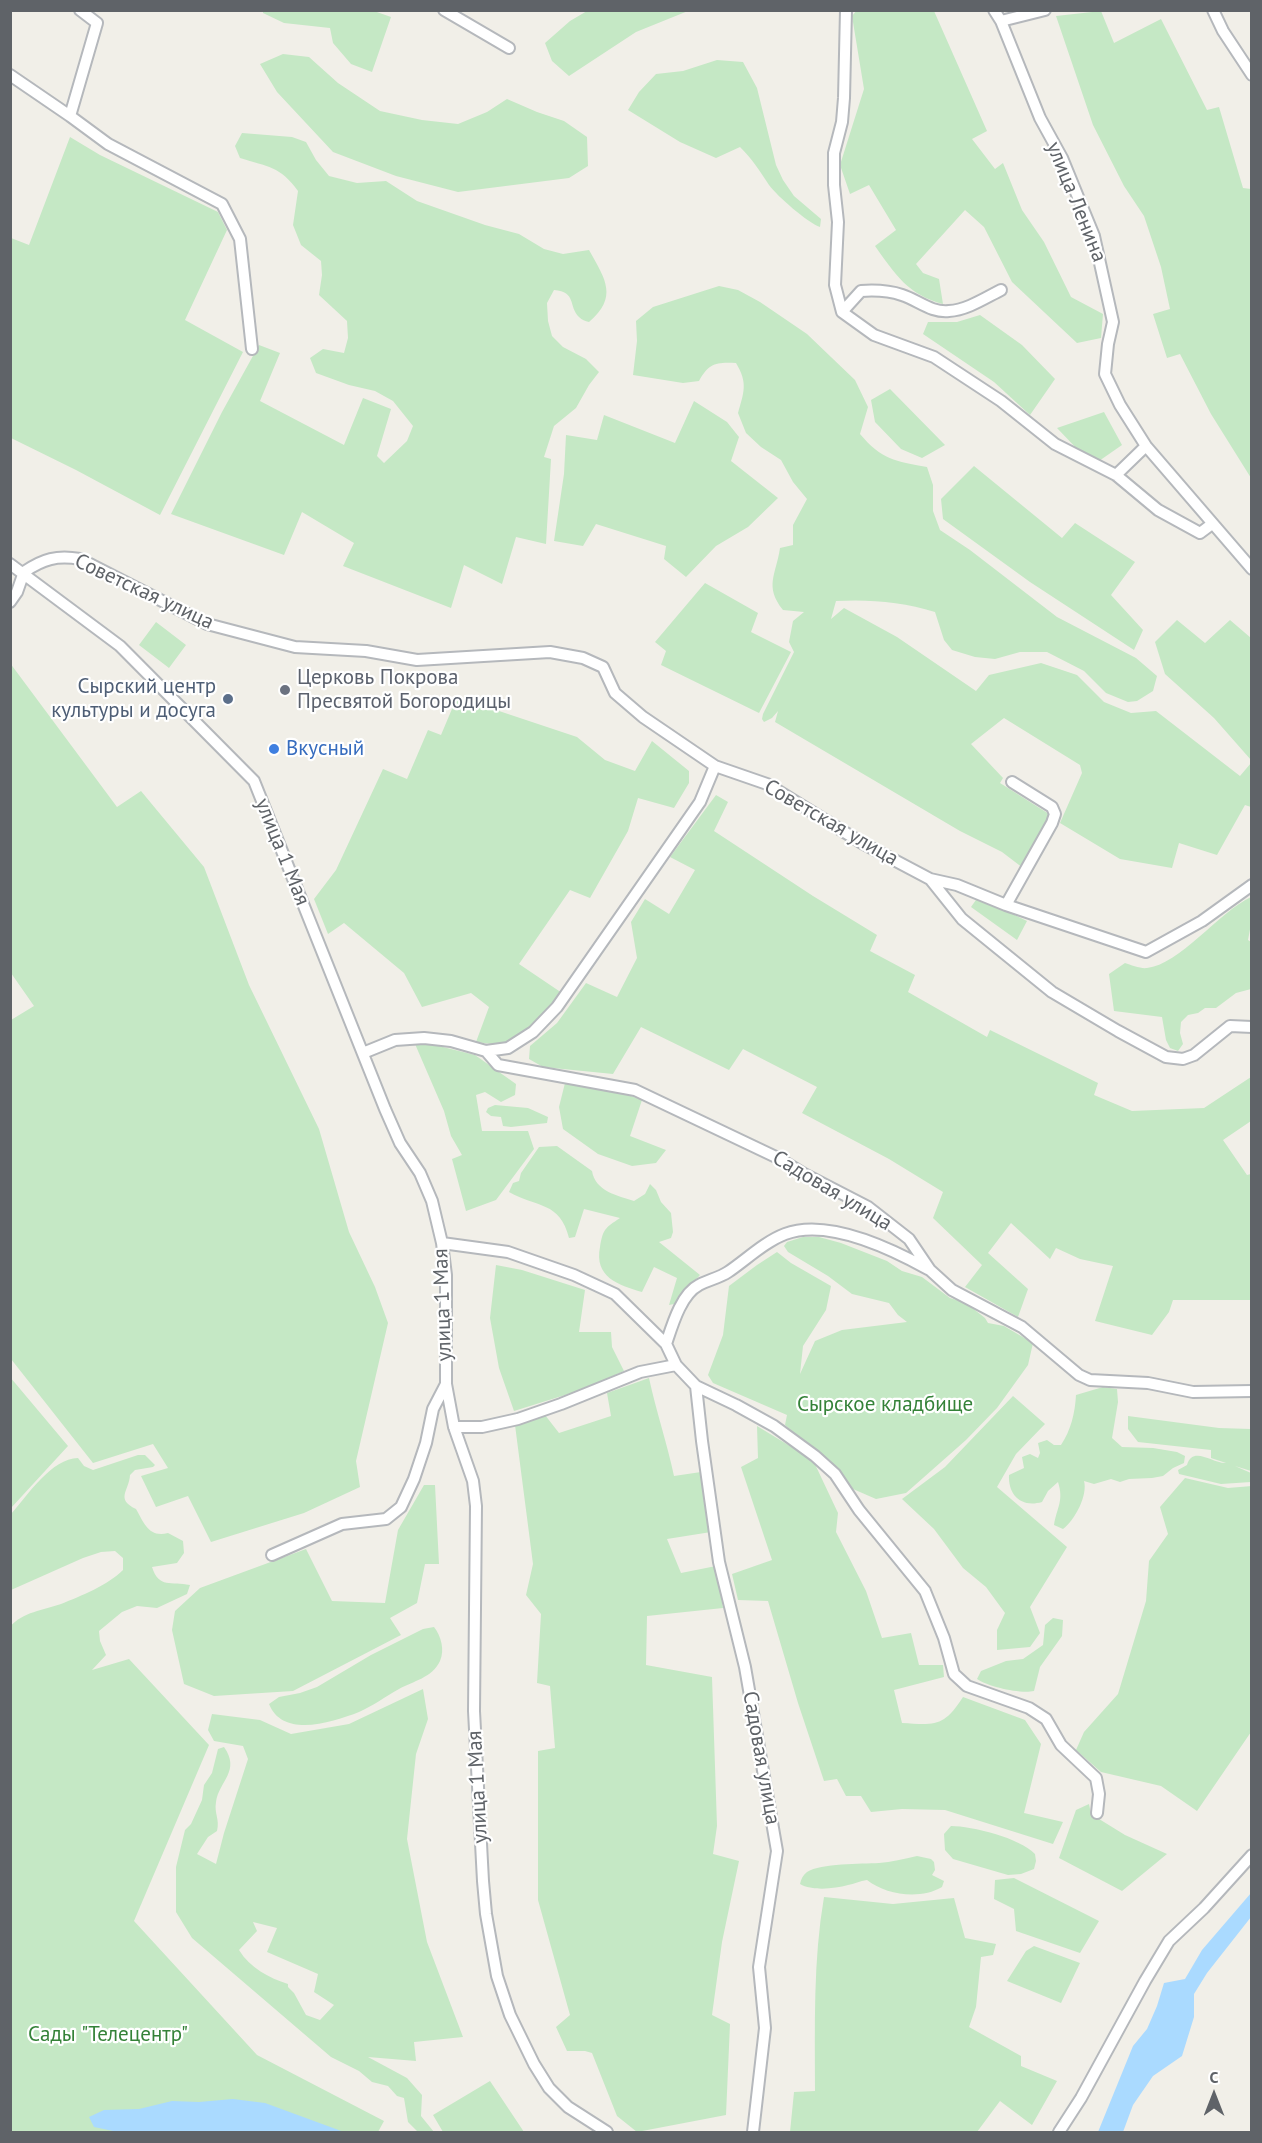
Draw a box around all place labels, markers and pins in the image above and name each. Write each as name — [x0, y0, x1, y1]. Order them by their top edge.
place label: Церковь Покрова Пресвятой Богородицы — [297, 665, 511, 715]
place label: Сырский центр культуры и досуга — [51, 674, 216, 724]
marker: Церковь Покрова Пресвятой Богородицы — [278, 683, 292, 697]
marker: Сырский центр культуры и досуга — [221, 692, 235, 706]
place label: Вкусный — [286, 736, 364, 762]
marker: Вкусный — [267, 742, 281, 756]

